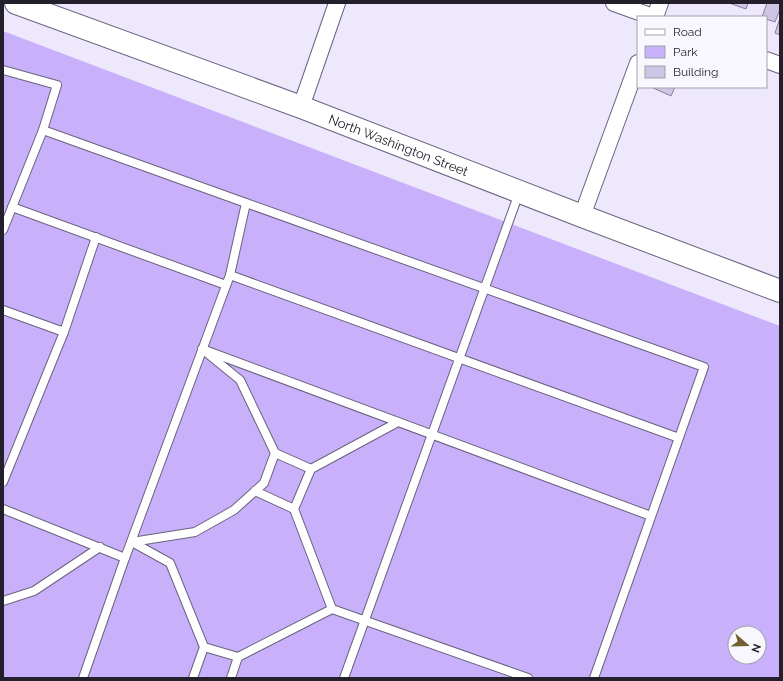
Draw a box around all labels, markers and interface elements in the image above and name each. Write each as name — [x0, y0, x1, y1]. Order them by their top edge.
legend — [637, 16, 767, 88]
text: Road — [673, 25, 702, 39]
text: Park — [673, 45, 698, 59]
text: Building — [673, 65, 719, 79]
street label: North Washington Street — [326, 111, 471, 179]
north arrow — [727, 625, 767, 665]
text: N — [748, 642, 763, 654]

